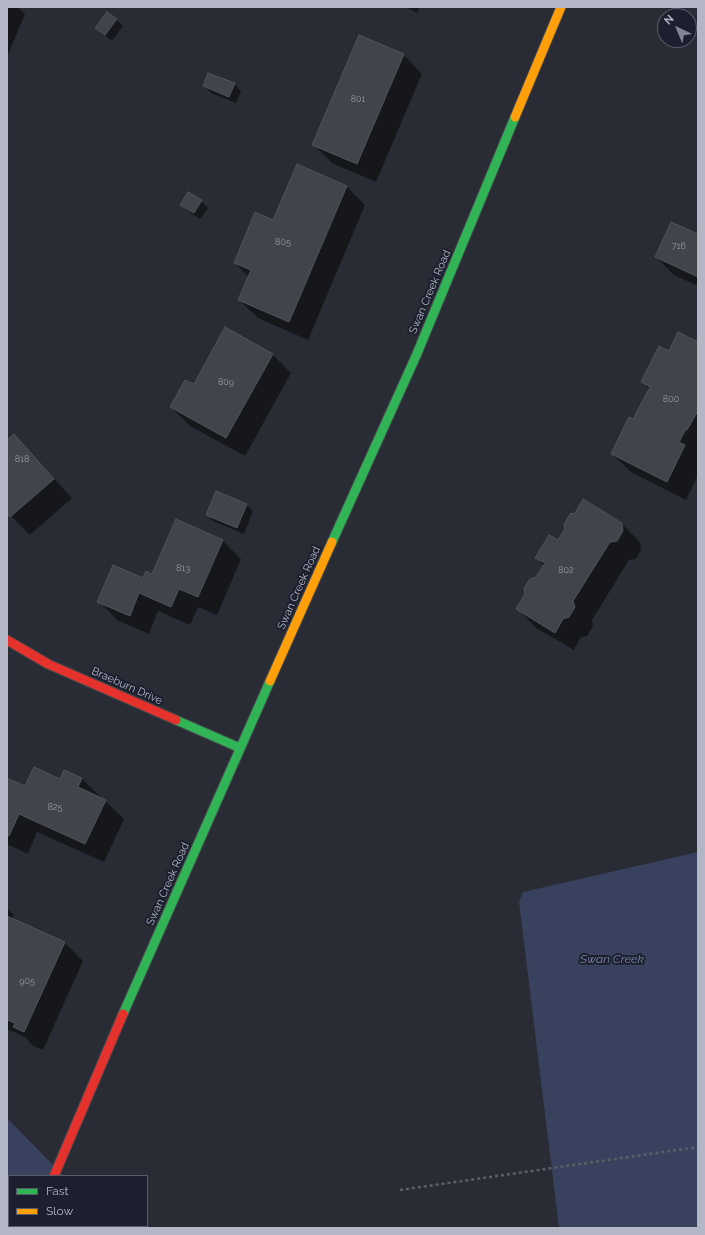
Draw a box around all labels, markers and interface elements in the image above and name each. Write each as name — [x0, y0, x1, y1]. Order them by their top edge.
north arrow — [657, 8, 697, 48]
text: N — [661, 12, 677, 27]
house number: 801 — [351, 94, 365, 104]
house number: 805 — [275, 237, 291, 247]
house number: 716 — [672, 241, 686, 251]
street label: Swan Creek Road — [406, 248, 454, 336]
house number: 809 — [218, 377, 234, 387]
house number: 800 — [663, 394, 679, 404]
house number: 818 — [15, 454, 29, 464]
street label: Swan Creek Road — [275, 544, 323, 632]
house number: 813 — [176, 563, 190, 573]
house number: 802 — [558, 565, 574, 575]
street label: Braeburn Drive — [89, 664, 165, 708]
house number: 825 — [48, 802, 62, 812]
street label: Swan Creek Road — [144, 840, 192, 928]
water label: Swan Creek — [580, 952, 644, 966]
house number: 905 — [19, 976, 35, 986]
legend — [8, 1175, 148, 1227]
text: Fast — [46, 1184, 69, 1198]
text: Slow — [46, 1204, 73, 1218]

